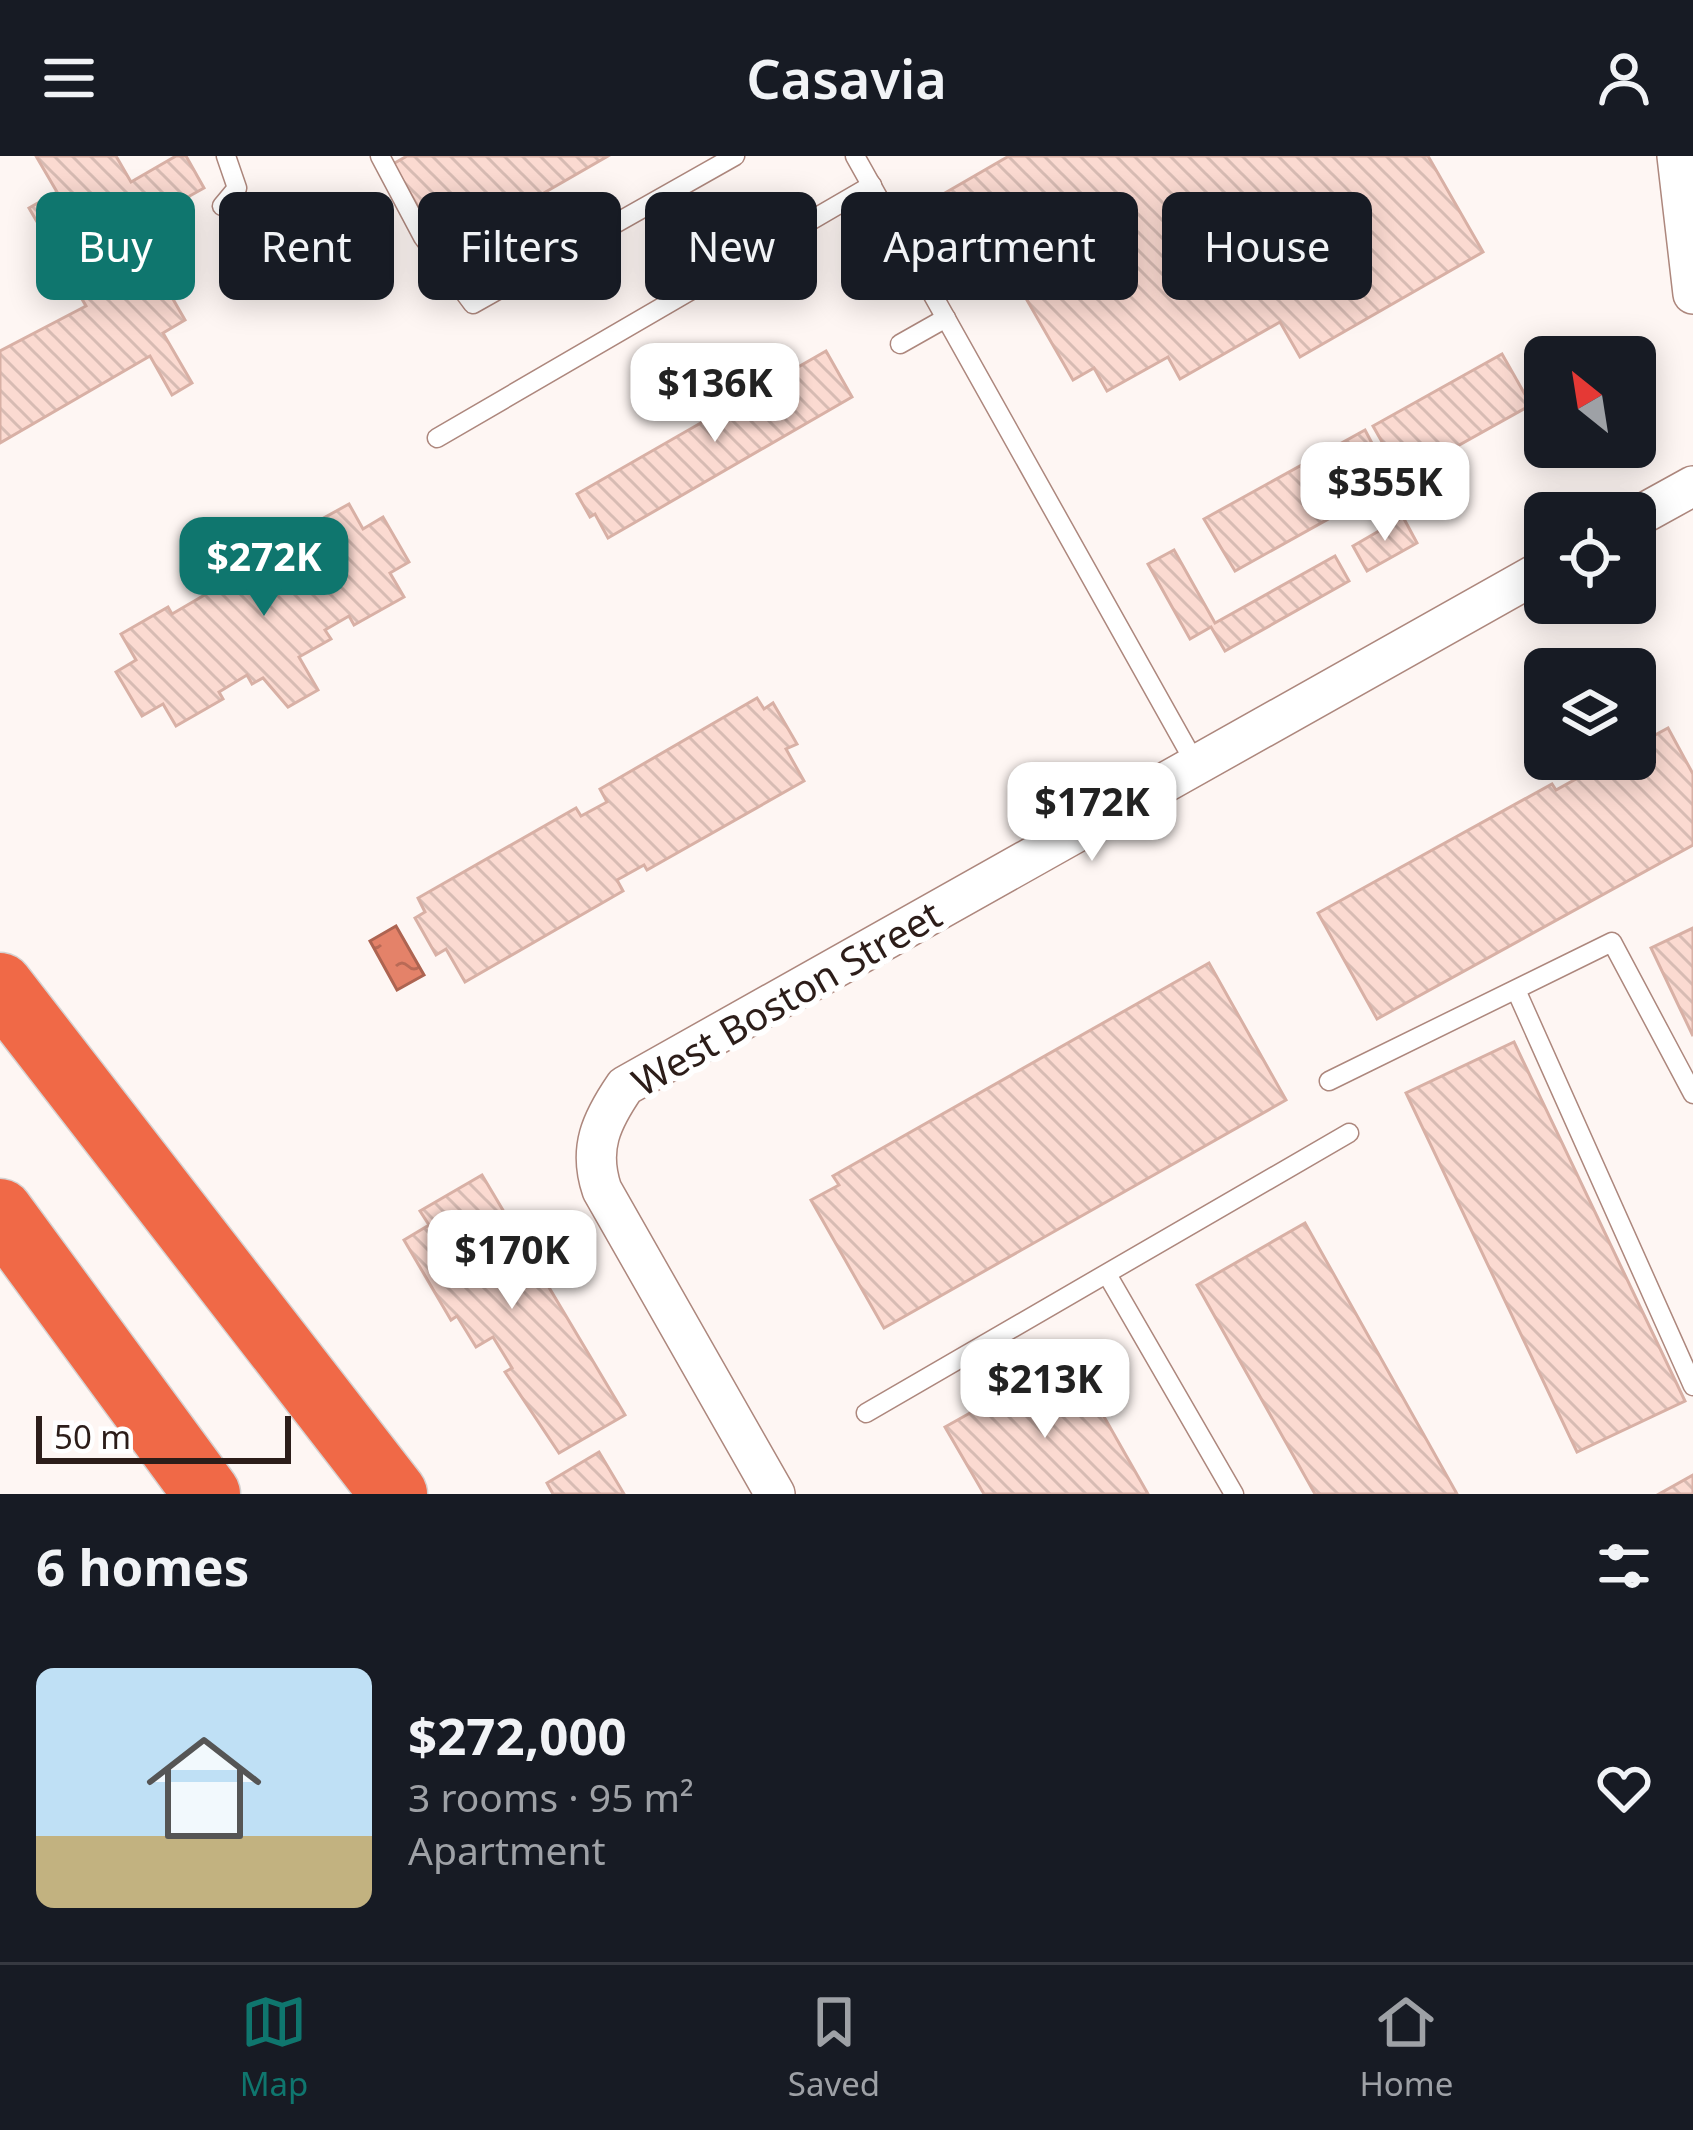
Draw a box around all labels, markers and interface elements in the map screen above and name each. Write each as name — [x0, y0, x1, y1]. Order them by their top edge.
text: Casavia — [746, 41, 947, 115]
icon: menu — [36, 45, 102, 111]
icon: person — [1591, 45, 1657, 111]
chip: Buy — [36, 192, 195, 300]
chip: Rent — [219, 192, 394, 300]
chip: Filters — [418, 192, 621, 300]
chip: New — [645, 192, 817, 300]
chip: Apartment — [841, 192, 1138, 300]
chip: House — [1162, 192, 1372, 300]
north arrow — [1524, 336, 1656, 468]
map controls — [1524, 336, 1656, 780]
pin: $136K — [631, 343, 799, 445]
text: $136K — [657, 355, 773, 408]
pin: $355K — [1301, 442, 1469, 544]
text: $355K — [1327, 454, 1443, 507]
button: locate — [1524, 492, 1656, 624]
pin: $272K — [180, 517, 348, 619]
text: $272K — [206, 529, 322, 582]
button: layers — [1524, 648, 1656, 780]
pin: $172K — [1008, 762, 1176, 864]
text: $172K — [1034, 774, 1150, 827]
street label: West Boston Street — [622, 887, 950, 1107]
pin: $170K — [428, 1210, 596, 1312]
text: $170K — [454, 1222, 570, 1275]
pin: $213K — [961, 1339, 1129, 1441]
text: $213K — [987, 1351, 1103, 1404]
scale bar — [36, 1410, 291, 1463]
text: 50 m — [54, 1414, 131, 1459]
text: 6 homes — [36, 1531, 249, 1601]
icon: filters — [1591, 1533, 1657, 1599]
text: $272,000 — [408, 1700, 627, 1770]
icon: home — [132, 1716, 276, 1860]
icon: heart — [1591, 1755, 1657, 1821]
text: 3 rooms · 95 m² — [408, 1770, 694, 1823]
text: Apartment — [408, 1823, 606, 1876]
tab: Map — [240, 1989, 308, 2106]
tab: Saved — [788, 1989, 880, 2106]
tab: Home — [1359, 1989, 1453, 2106]

